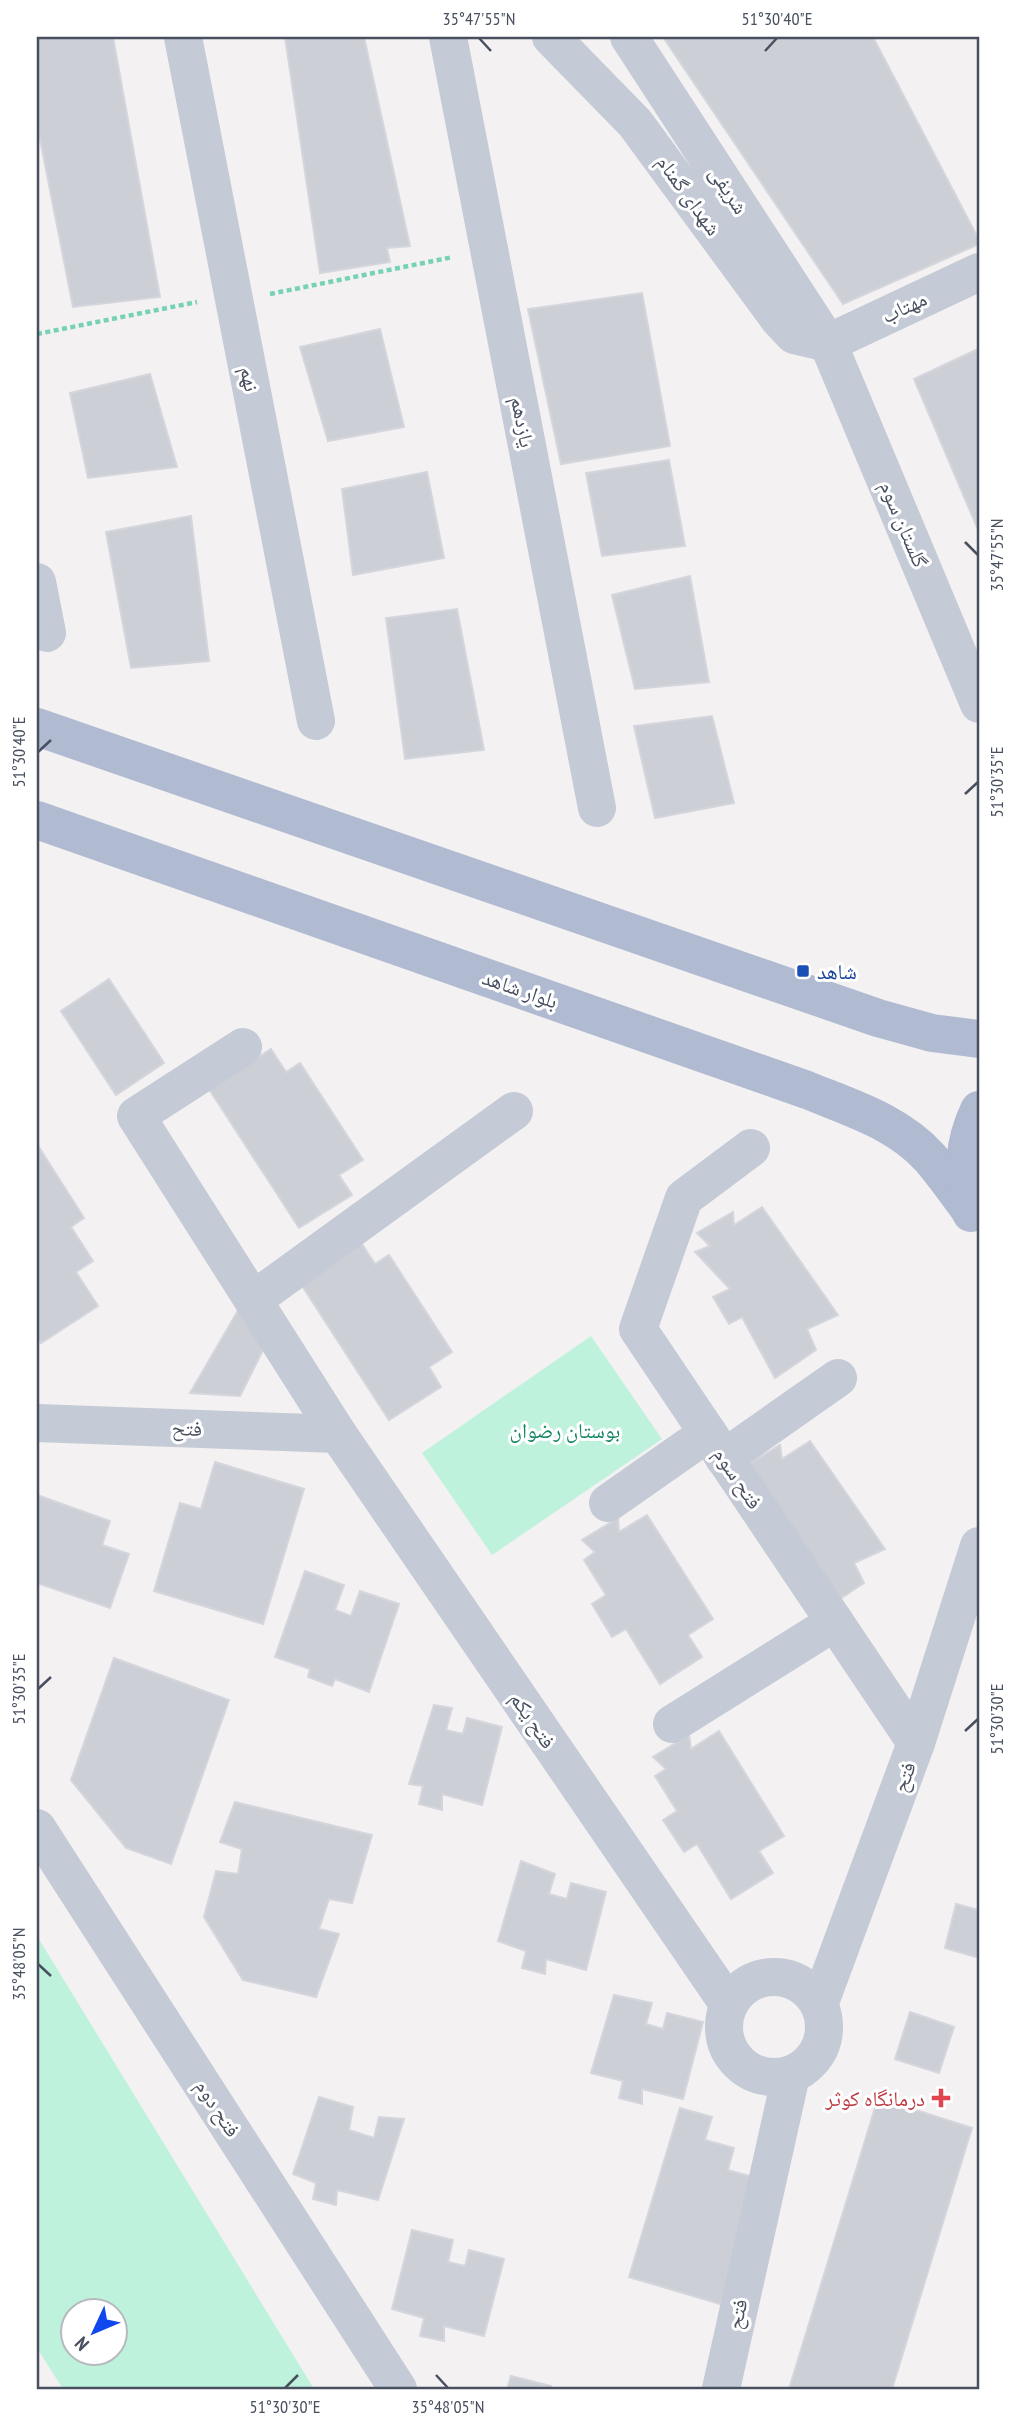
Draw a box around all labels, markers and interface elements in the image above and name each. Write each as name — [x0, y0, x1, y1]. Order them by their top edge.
text: 35°47'55"N — [443, 7, 515, 30]
text: 51°30'40"E — [742, 7, 812, 30]
street label: شهدای گمنام — [650, 149, 727, 241]
street label: شریفی — [704, 161, 754, 219]
street label: مهتاب — [877, 285, 931, 329]
street label: نهم — [233, 364, 266, 394]
street label: یازدهم — [504, 394, 541, 450]
street label: گلستان سوم — [873, 477, 934, 572]
text: 35°47'55"N — [985, 519, 1008, 591]
text: 51°30'40"E — [7, 717, 30, 787]
text: 51°30'35"E — [985, 747, 1008, 817]
place label: شاهد — [817, 958, 857, 985]
marker: شاهد — [795, 963, 811, 979]
street label: بلوار شاهد — [479, 964, 561, 1014]
street label: فتح — [171, 1414, 203, 1442]
park label: بوستان رضوان — [510, 1417, 620, 1444]
street label: فتح سوم — [707, 1442, 768, 1515]
text: 51°30'35"E — [7, 1654, 30, 1724]
text: 51°30'30"E — [985, 1684, 1008, 1754]
street label: فتح یکم — [503, 1686, 562, 1754]
street label: فتح — [886, 1758, 922, 1796]
text: 35°48'05"N — [7, 1928, 30, 2000]
street label: فتح دوم — [189, 2074, 247, 2143]
place label: درمانگاه کوثر — [824, 2085, 925, 2112]
marker: درمانگاه کوثر — [931, 2088, 951, 2108]
north arrow — [60, 2296, 130, 2366]
street label: فتح — [720, 2296, 754, 2332]
text: N — [70, 2332, 94, 2356]
text: 51°30'30"E — [250, 2395, 320, 2418]
text: 35°48'05"N — [412, 2395, 484, 2418]

